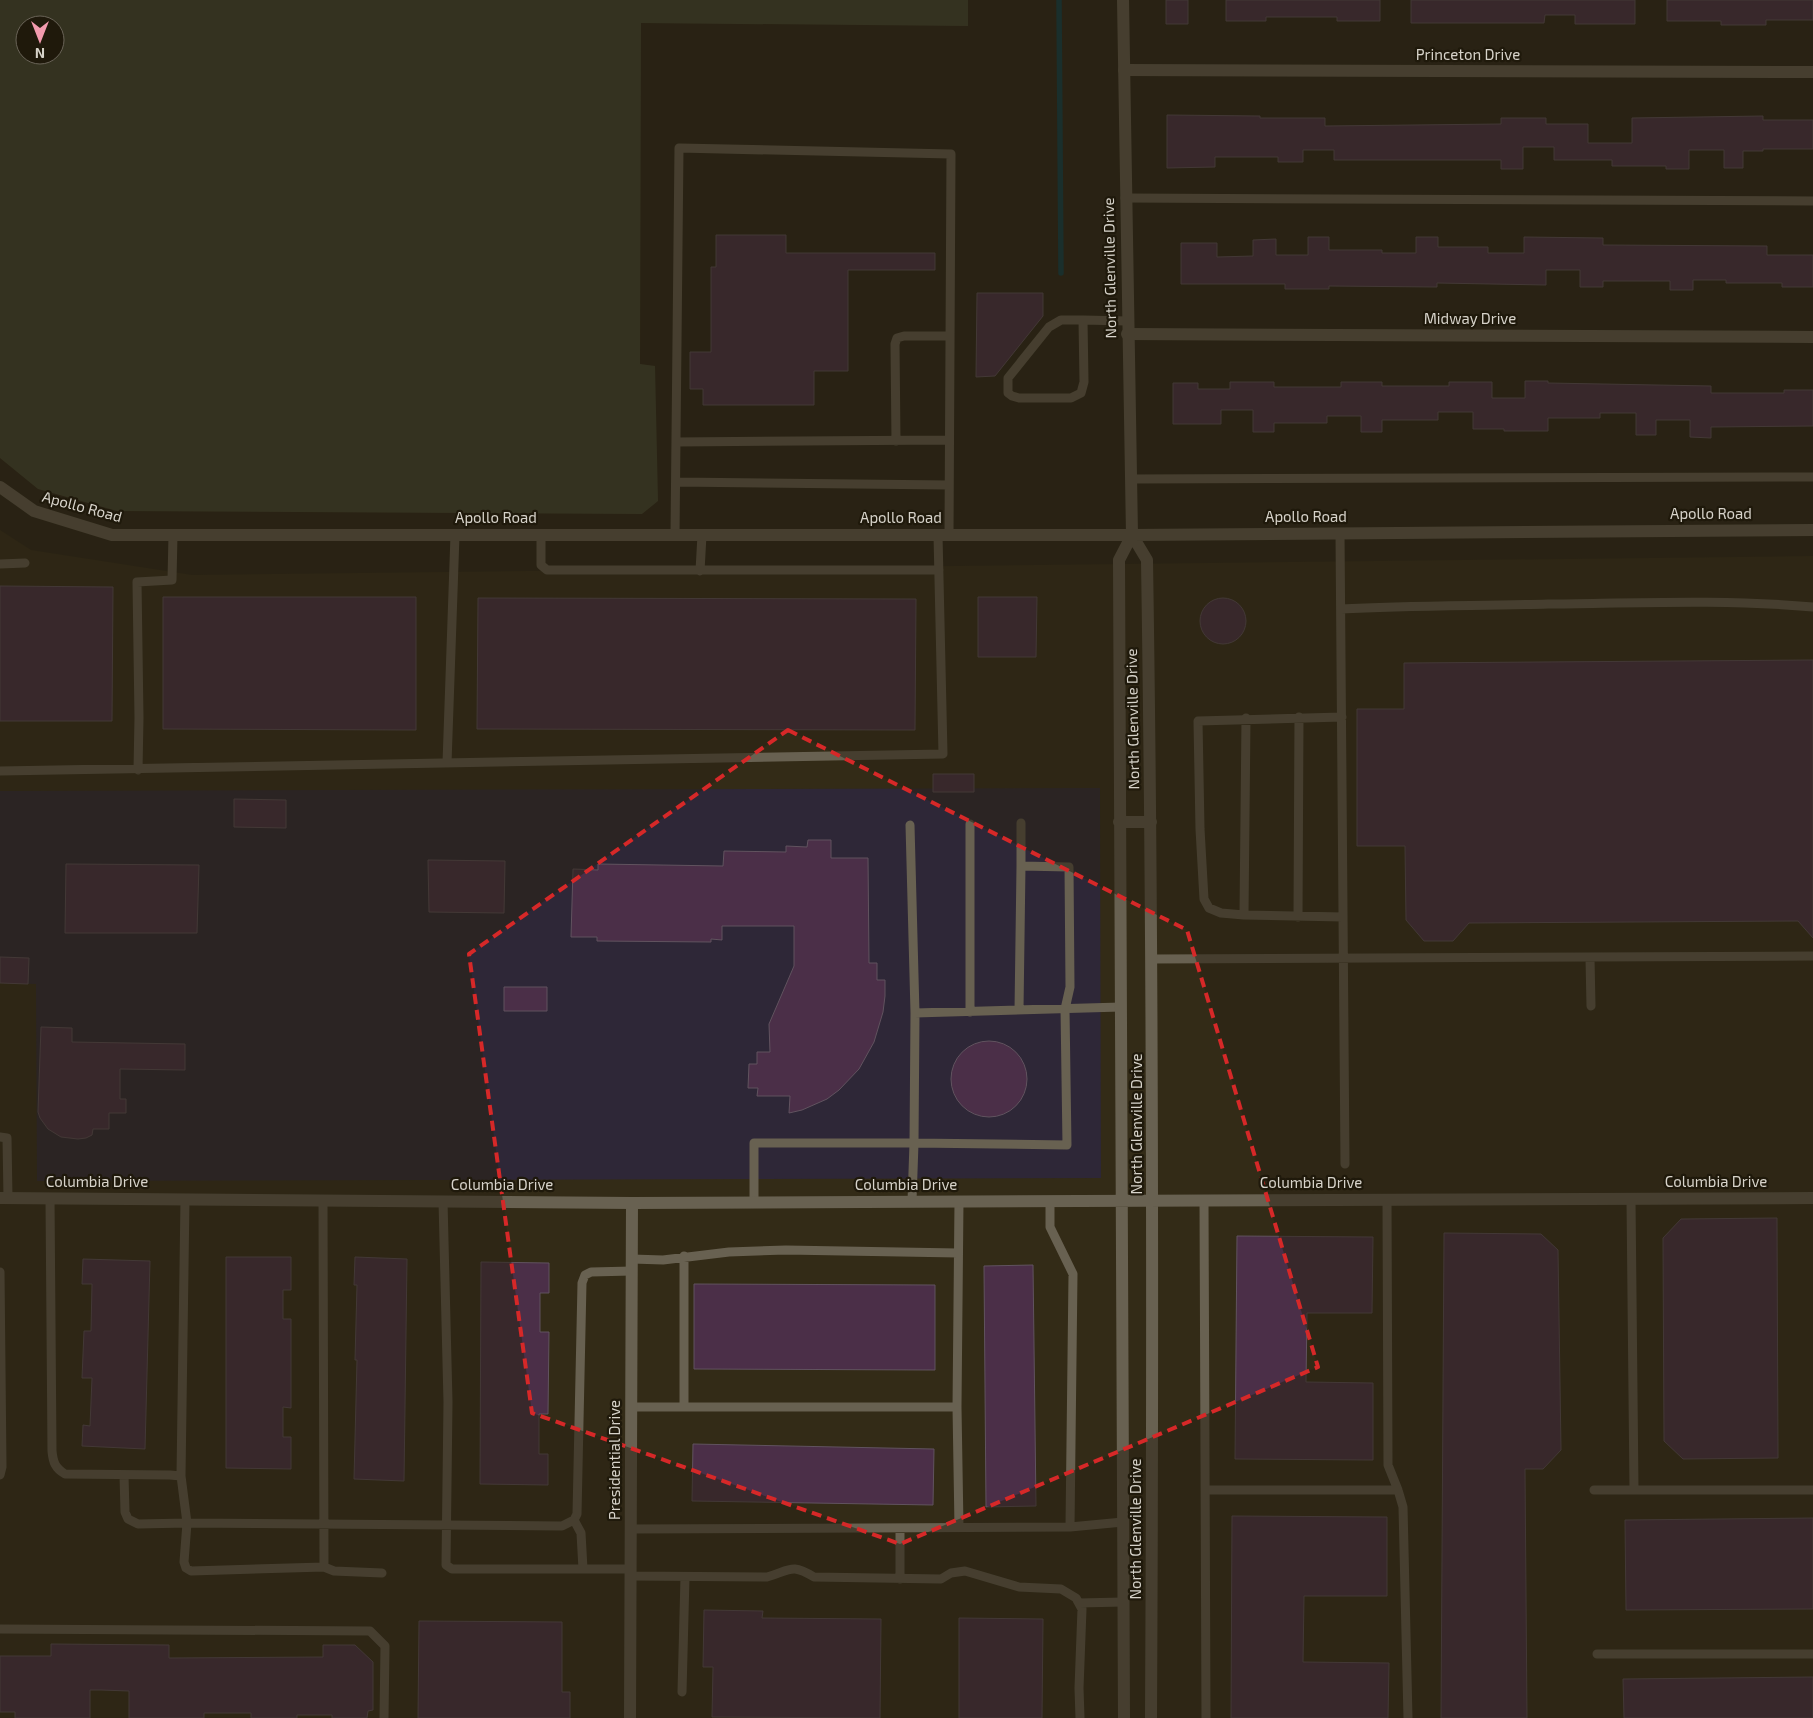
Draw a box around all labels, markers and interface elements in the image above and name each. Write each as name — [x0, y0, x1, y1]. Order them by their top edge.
north arrow — [15, 15, 65, 65]
text: N — [35, 45, 45, 62]
street label: Princeton Drive — [1416, 45, 1520, 63]
street label: North Glenville Drive — [1099, 197, 1119, 339]
street label: Midway Drive — [1424, 309, 1516, 327]
street label: Apollo Road — [40, 487, 124, 525]
street label: Apollo Road — [1670, 504, 1752, 522]
street label: Apollo Road — [1265, 507, 1347, 525]
street label: Apollo Road — [455, 508, 537, 526]
street label: Apollo Road — [860, 508, 942, 526]
street label: North Glenville Drive — [1122, 648, 1142, 790]
street label: North Glenville Drive — [1127, 1053, 1145, 1195]
street label: Columbia Drive — [46, 1172, 148, 1190]
street label: Columbia Drive — [1665, 1172, 1767, 1190]
street label: Columbia Drive — [1260, 1173, 1362, 1191]
street label: Columbia Drive — [451, 1175, 553, 1193]
street label: Columbia Drive — [855, 1175, 957, 1193]
street label: Presidential Drive — [605, 1400, 623, 1520]
street label: North Glenville Drive — [1126, 1458, 1144, 1600]

